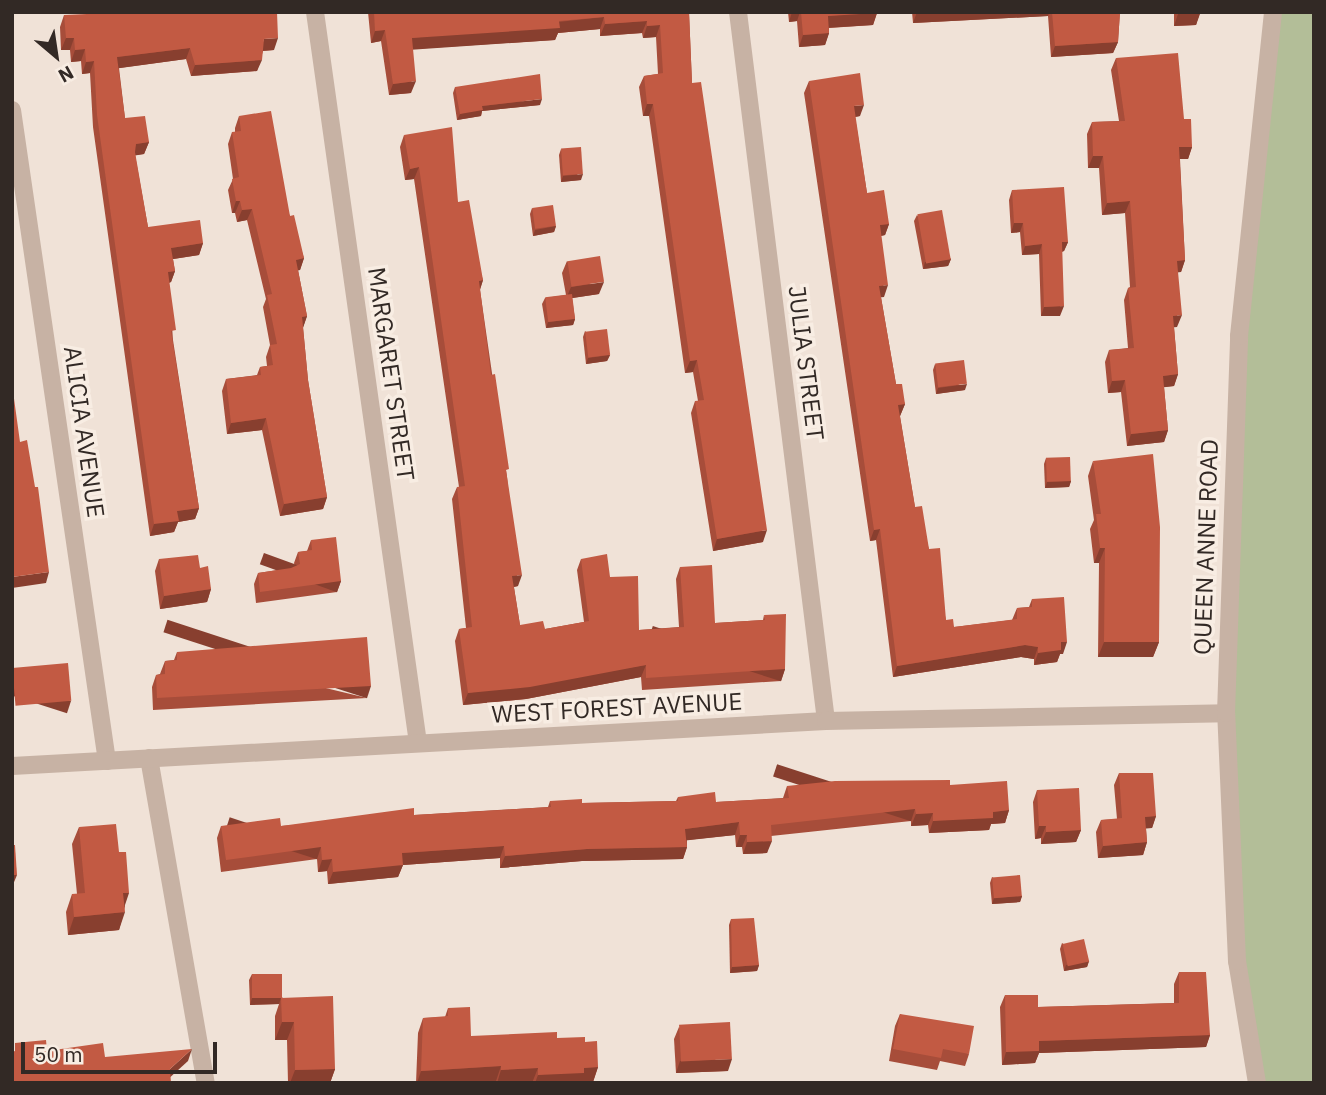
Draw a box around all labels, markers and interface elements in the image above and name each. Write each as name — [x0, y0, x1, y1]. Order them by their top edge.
north arrow — [21, 21, 91, 91]
text: N — [54, 61, 78, 88]
street label: MARGARET STREET — [362, 265, 420, 483]
street label: JULIA STREET — [782, 284, 830, 442]
street label: ALICIA AVENUE — [58, 344, 110, 520]
street label: QUEEN ANNE ROAD — [1188, 439, 1224, 655]
street label: WEST FOREST AVENUE — [491, 687, 743, 729]
scale bar — [24, 1028, 220, 1072]
text: 50 m — [34, 1040, 83, 1068]

